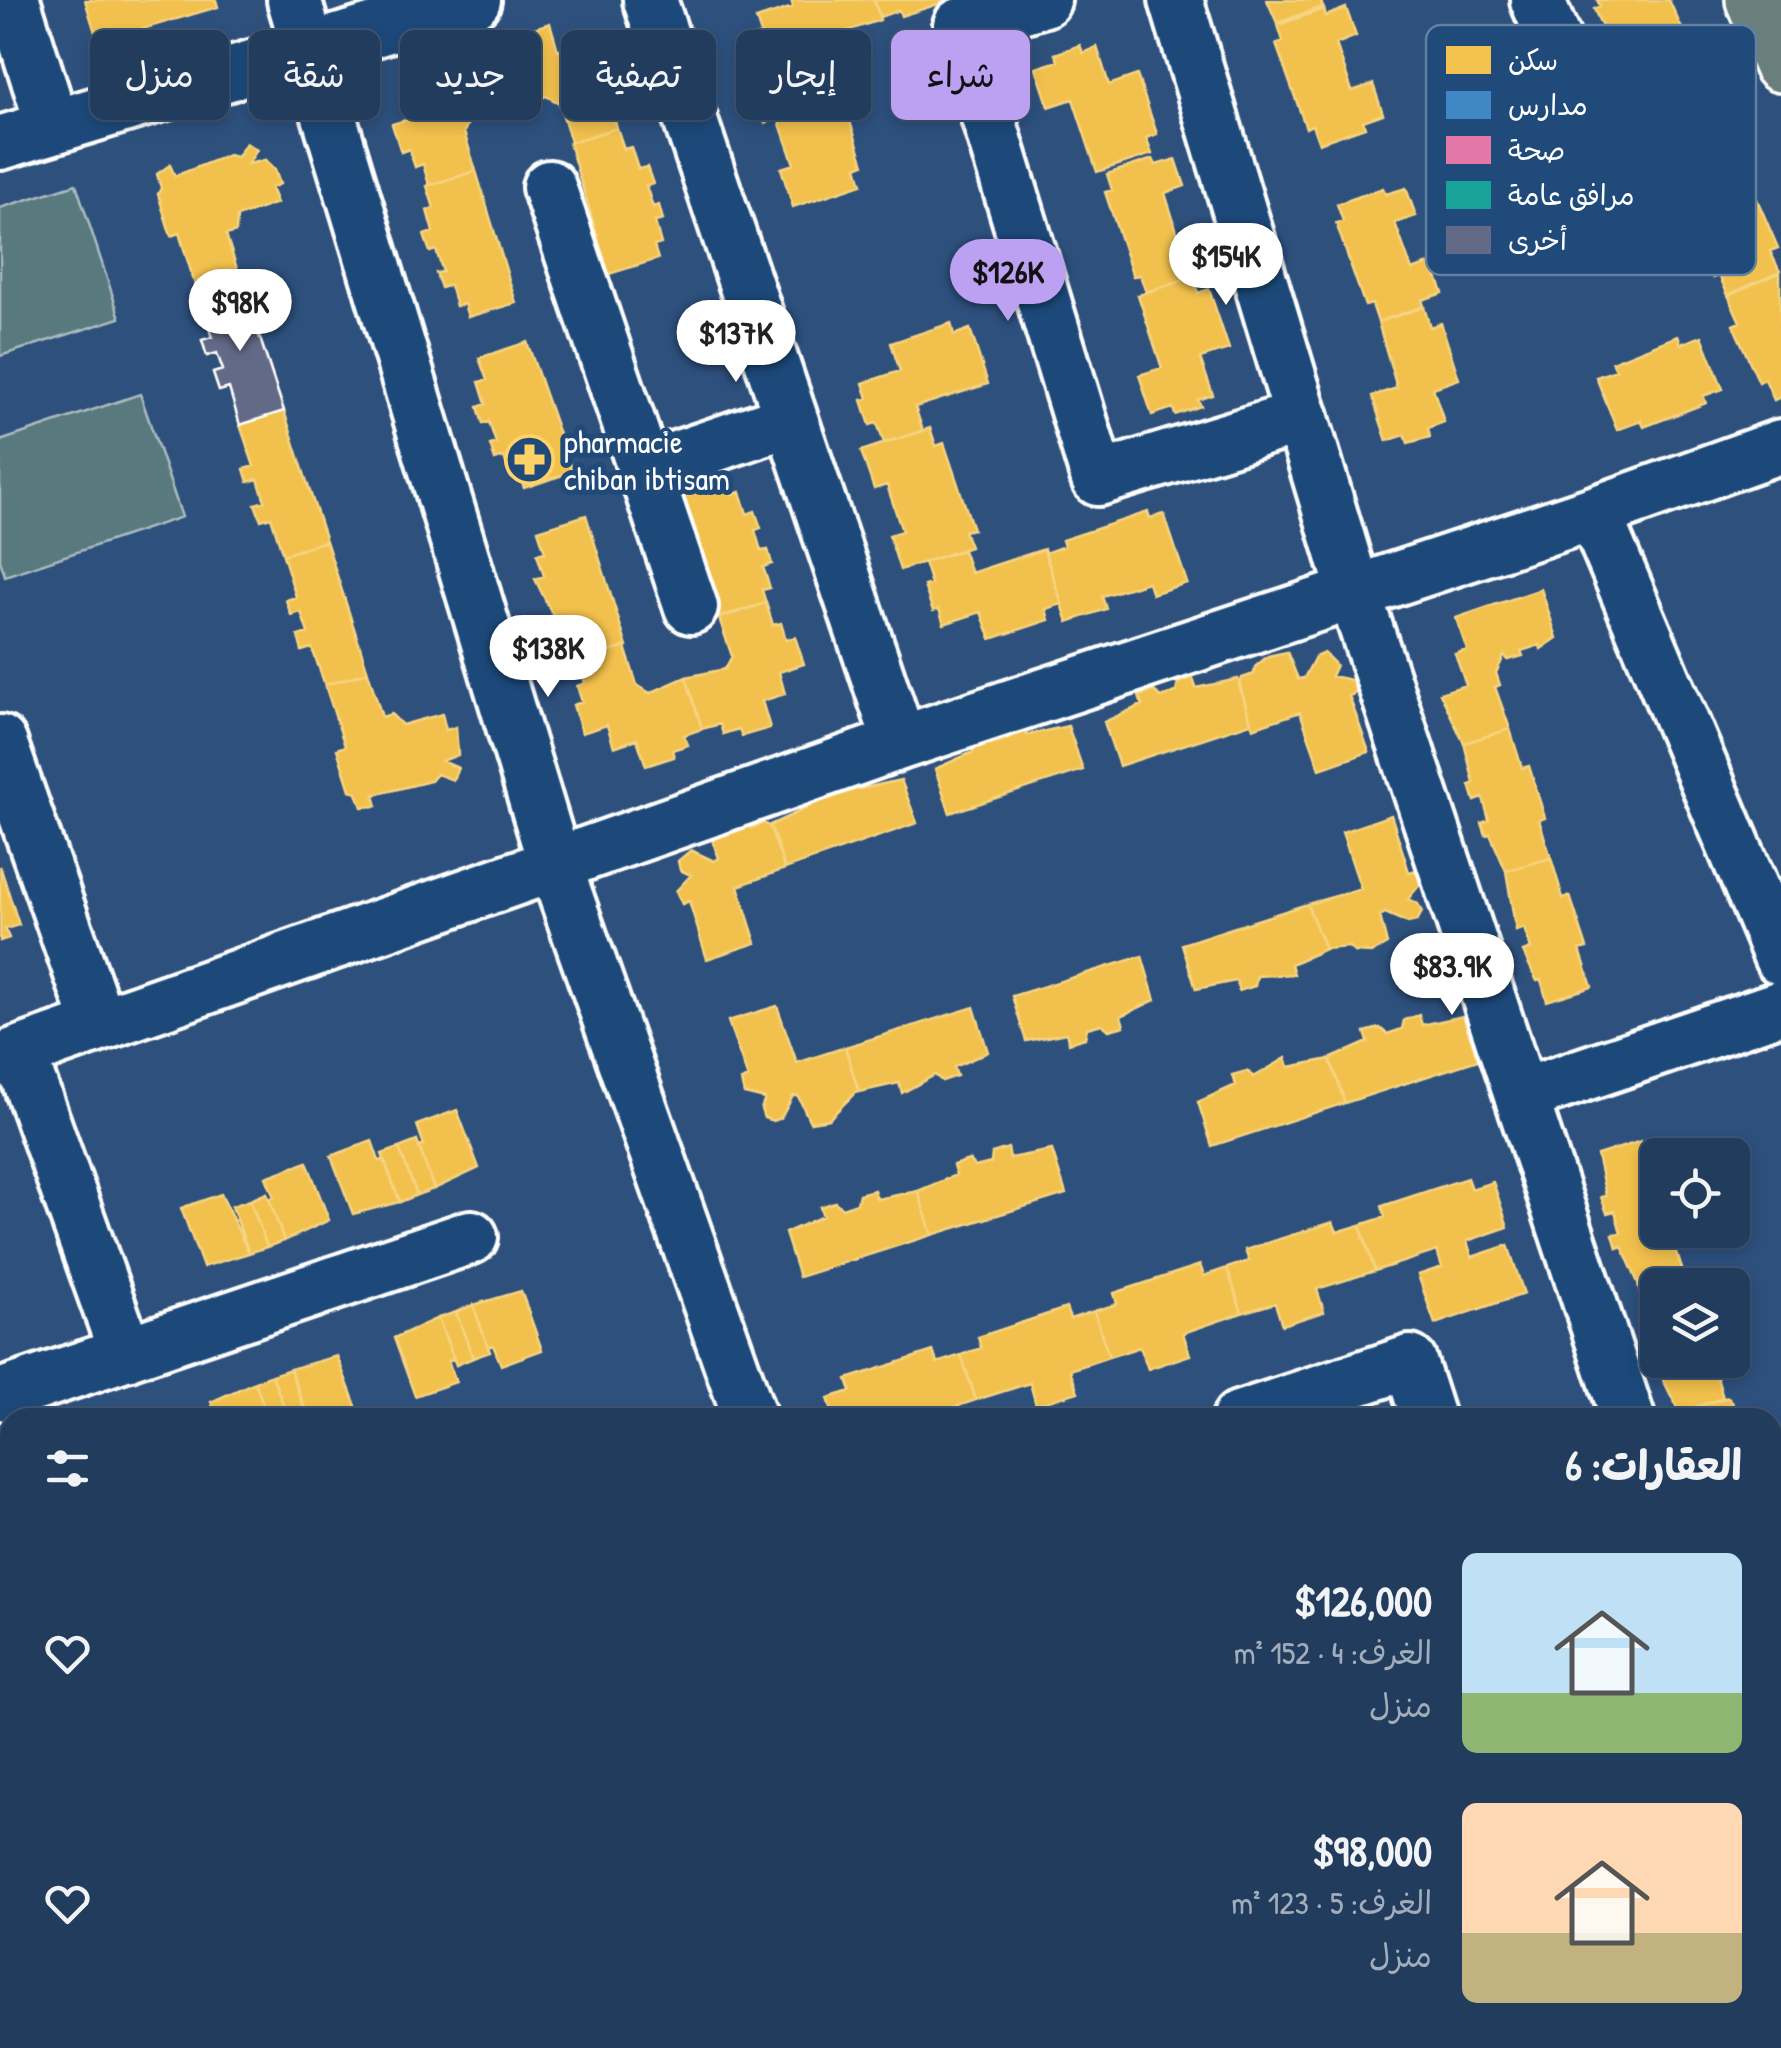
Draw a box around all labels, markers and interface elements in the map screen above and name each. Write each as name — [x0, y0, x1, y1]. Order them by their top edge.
legend — [1426, 25, 1756, 275]
chip: منزل — [90, 30, 229, 120]
chip: شقة — [249, 30, 380, 120]
chip: جديد — [400, 30, 541, 120]
chip: تصفية — [561, 30, 716, 120]
chip: إيجار — [736, 30, 871, 120]
chip: شراء — [891, 30, 1030, 120]
text: سكن — [1508, 41, 1558, 79]
text: مدارس — [1508, 86, 1588, 124]
text: صحة — [1508, 131, 1565, 169]
text: مرافق عامة — [1508, 176, 1635, 214]
text: أخرى — [1508, 221, 1567, 259]
pin: $154K — [1156, 223, 1296, 308]
text: $154K — [1191, 234, 1261, 277]
pin: $126K — [938, 239, 1078, 324]
text: $126K — [972, 250, 1044, 293]
pin: $98K — [181, 269, 299, 354]
text: $98K — [211, 280, 269, 323]
pin: $137K — [666, 300, 806, 385]
text: $137K — [699, 311, 773, 354]
place label: pharmacie chiban ibtisam — [564, 420, 730, 500]
pharmacy icon: pharmacie chiban ibtisam — [503, 434, 555, 486]
pin: $138K — [478, 615, 618, 700]
text: $138K — [512, 626, 584, 669]
pin: $83.9K — [1371, 933, 1533, 1018]
text: $83.9K — [1412, 944, 1492, 987]
map controls — [1640, 1138, 1750, 1378]
button: locate — [1640, 1138, 1750, 1248]
button: layers — [1640, 1268, 1750, 1378]
text: العقارات: 6 — [1565, 1436, 1742, 1493]
icon: filters — [40, 1441, 95, 1496]
text: $126,000 — [1294, 1572, 1432, 1629]
icon: home — [1542, 1593, 1662, 1713]
icon: heart — [40, 1626, 95, 1681]
text: الغرف: 4 · 152 m² — [1234, 1631, 1432, 1674]
text: منزل — [1369, 1684, 1432, 1727]
text: $98,000 — [1312, 1822, 1432, 1879]
icon: home — [1542, 1843, 1662, 1963]
icon: heart — [40, 1876, 95, 1931]
text: الغرف: 5 · 123 m² — [1231, 1881, 1432, 1924]
text: منزل — [1369, 1934, 1432, 1977]

